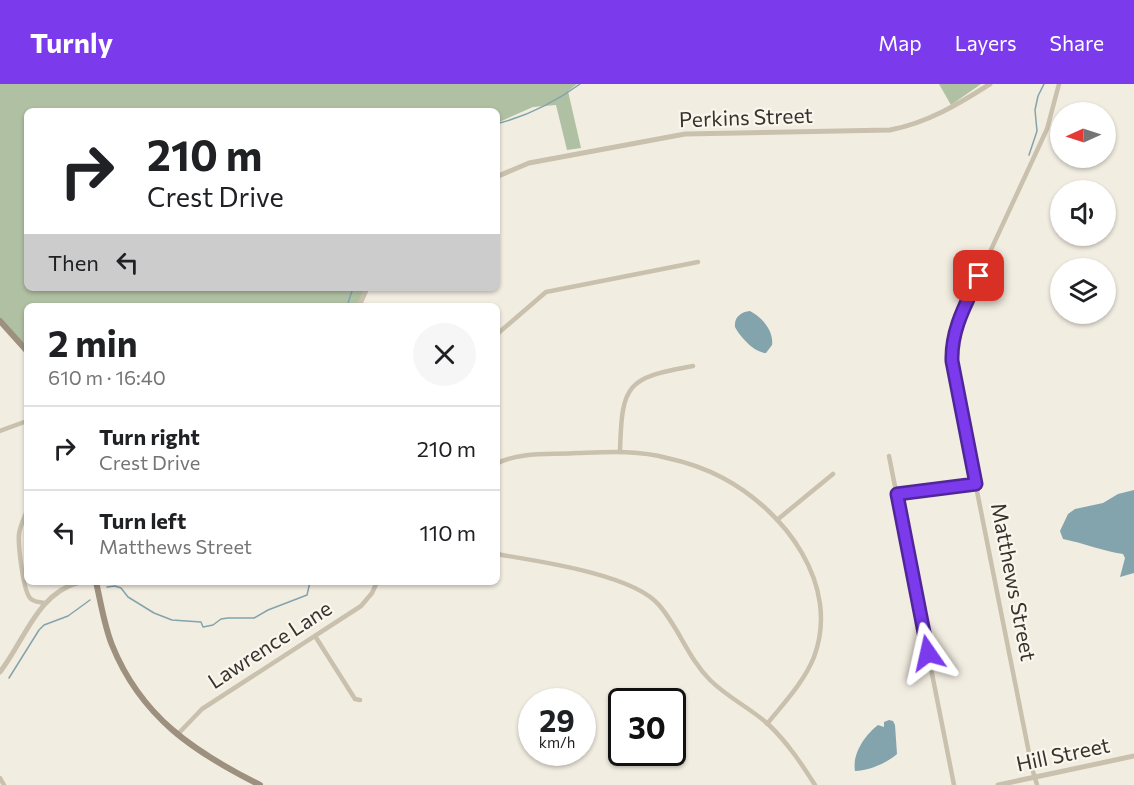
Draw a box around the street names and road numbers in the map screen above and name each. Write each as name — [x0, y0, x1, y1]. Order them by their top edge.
street label: Perkins Street — [679, 102, 813, 131]
street label: Matthews Street — [987, 500, 1042, 663]
street label: Lawrence Lane — [203, 594, 336, 693]
street label: Hill Street — [1014, 731, 1112, 776]

